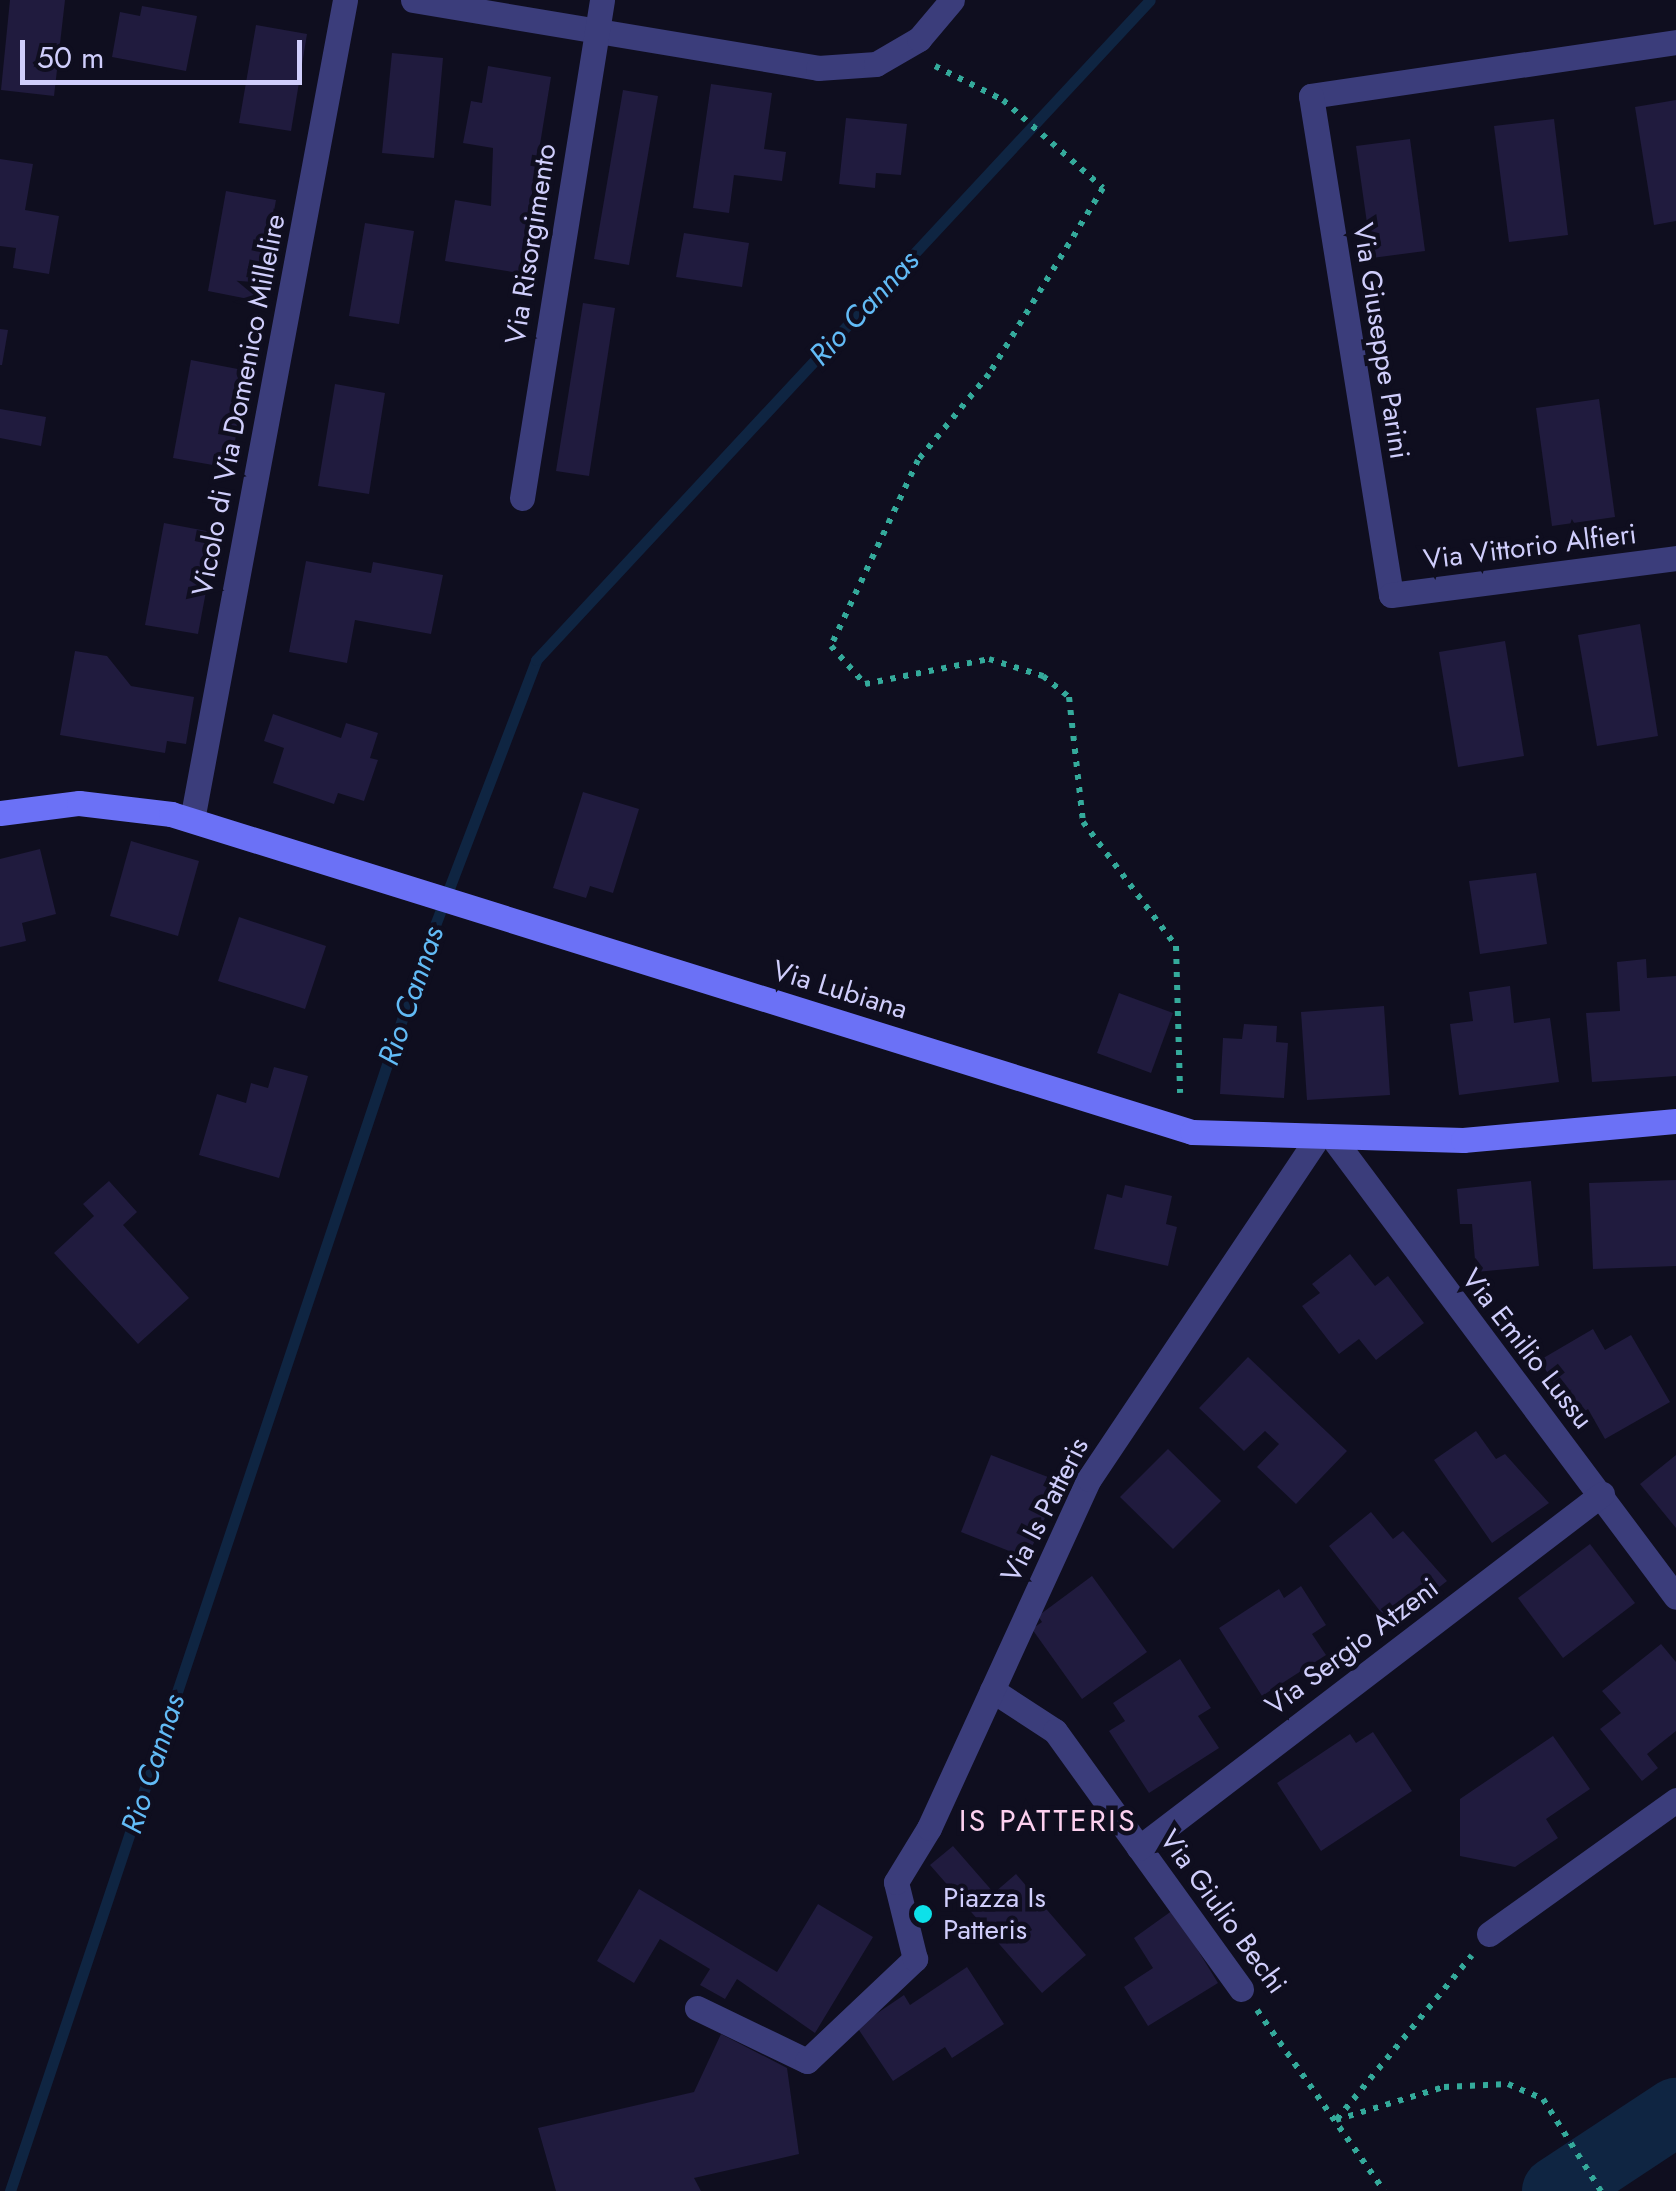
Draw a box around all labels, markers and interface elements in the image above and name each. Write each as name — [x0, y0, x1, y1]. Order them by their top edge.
scale bar — [25, 20, 308, 82]
text: 50 m — [37, 36, 104, 79]
street label: Via Risorgimento — [499, 141, 563, 347]
street label: Vicolo di Via Domenico Millelire — [185, 211, 293, 599]
street label: Via Giuseppe Parini — [1346, 221, 1416, 461]
water label: Rio Cannas — [802, 243, 926, 373]
street label: Via Vittorio Alfieri — [1422, 517, 1638, 577]
water label: Rio Cannas — [371, 922, 451, 1070]
street label: Via Lubiana — [769, 954, 911, 1026]
street label: Via Emilio Lussu — [1454, 1262, 1600, 1436]
street label: Via Is Patteris — [994, 1432, 1096, 1588]
street label: Via Sergio Atzeni — [1259, 1571, 1445, 1723]
water label: Rio Cannas — [114, 1690, 192, 1838]
district label: IS PATTERIS — [959, 1803, 1137, 1839]
street label: Via Giulio Bechi — [1152, 1824, 1294, 2000]
place label: Piazza Is Patteris — [943, 1881, 1046, 1947]
marker: Piazza Is Patteris — [912, 1903, 934, 1925]

